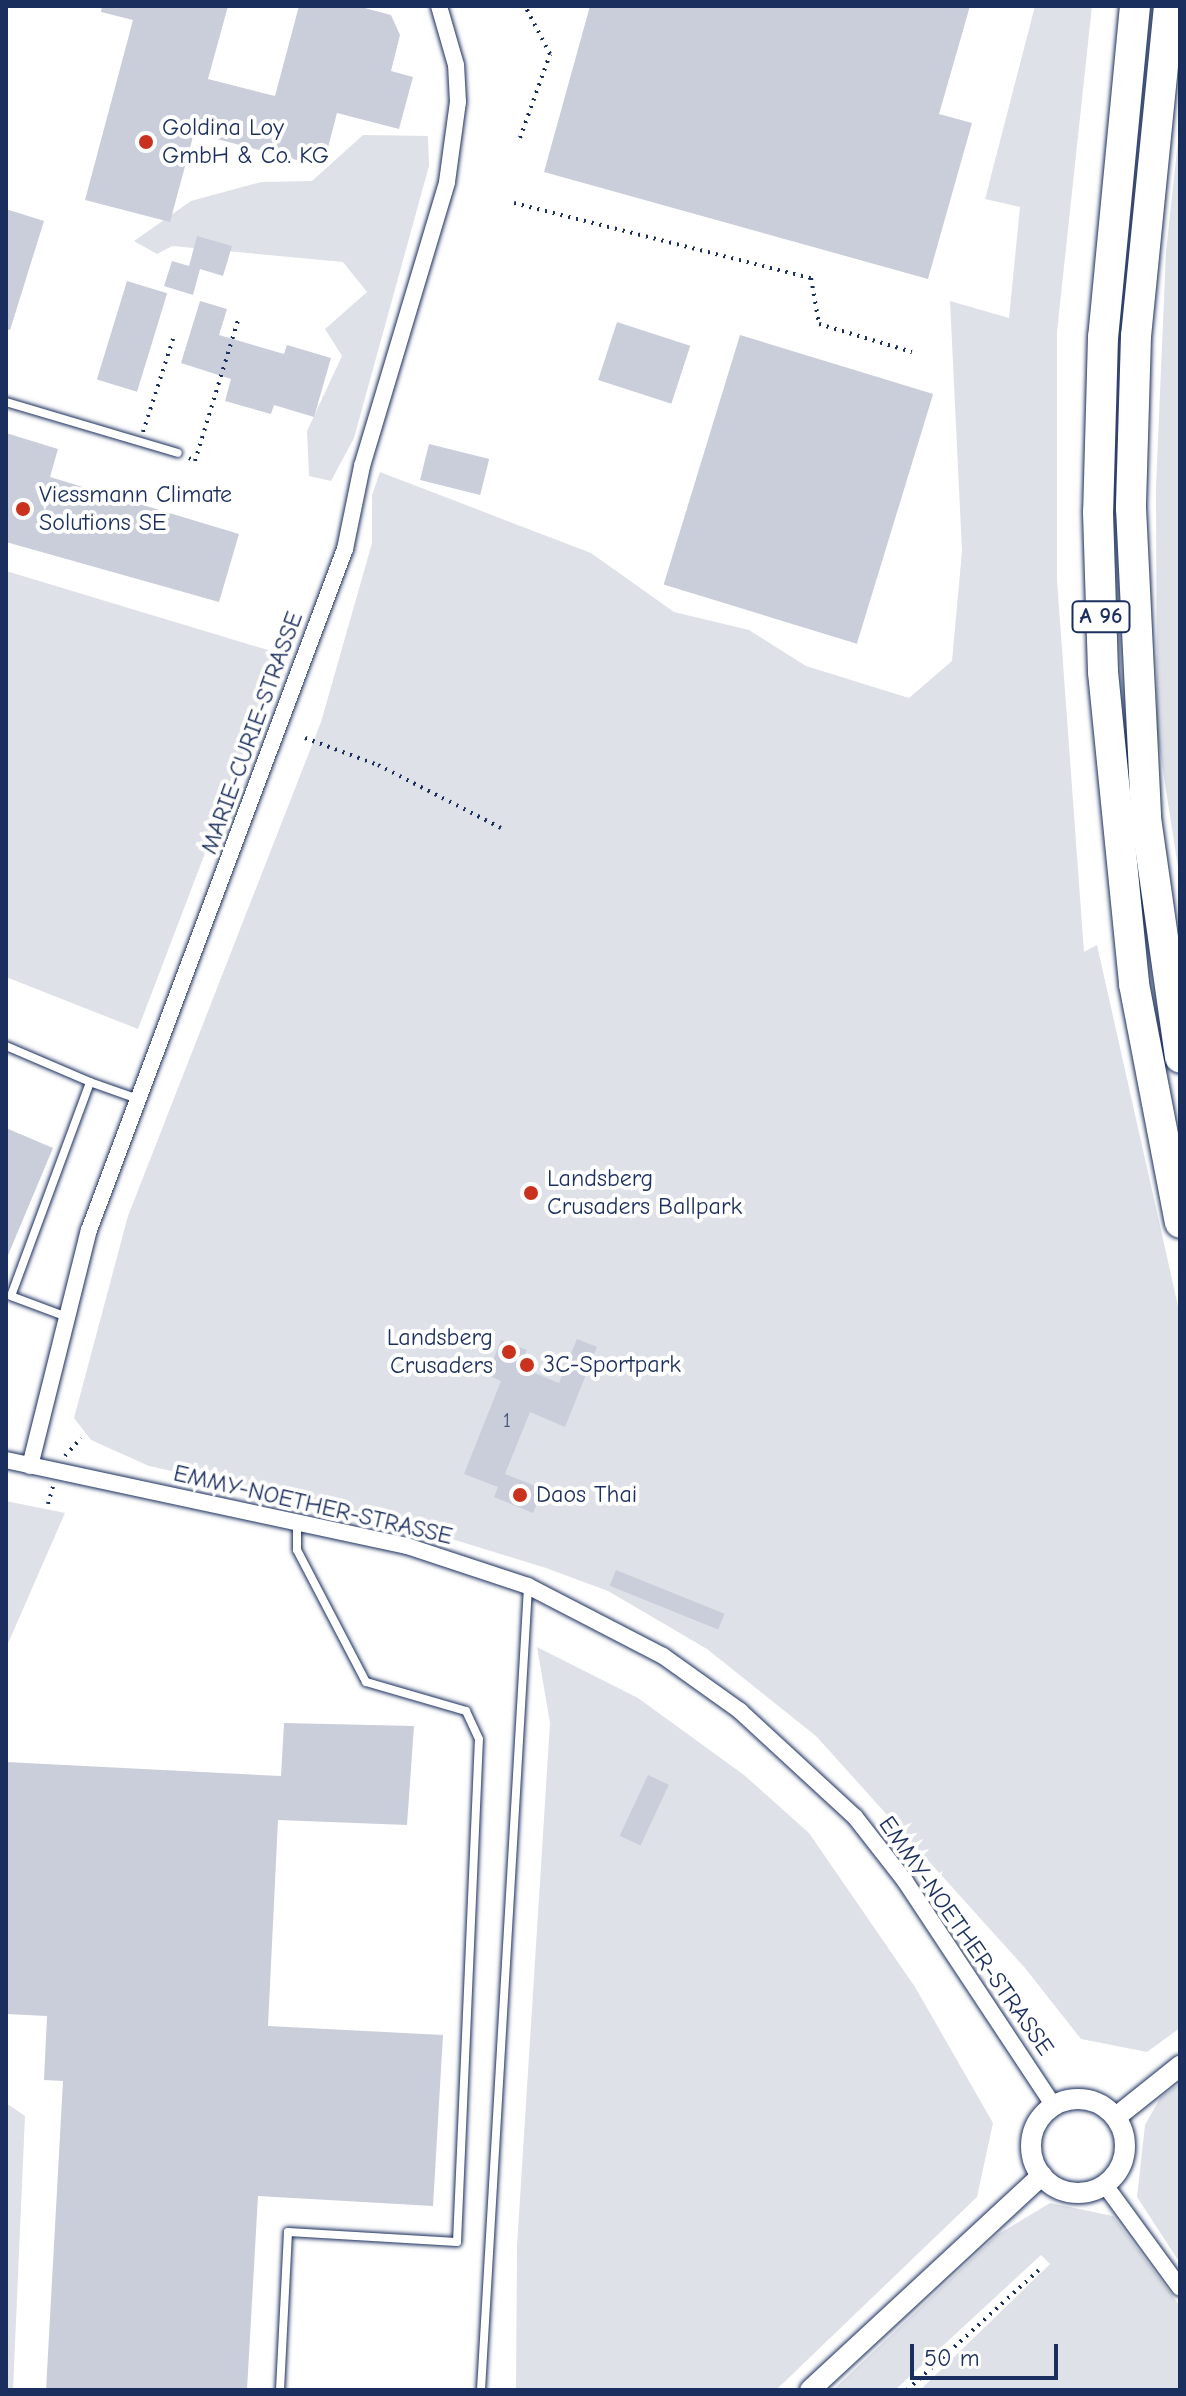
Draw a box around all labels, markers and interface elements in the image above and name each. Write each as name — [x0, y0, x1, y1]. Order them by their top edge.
place label: Goldina Loy GmbH & Co. KG — [162, 114, 329, 170]
marker: Goldina Loy GmbH & Co. KG — [137, 133, 155, 151]
place label: Viessmann Climate Solutions SE — [39, 481, 232, 537]
marker: Viessmann Climate Solutions SE — [14, 500, 32, 518]
road number: A 96 — [1071, 599, 1131, 635]
street label: MARIE-CURIE-STRASSE — [195, 608, 309, 858]
place label: Landsberg Crusaders Ballpark — [547, 1165, 742, 1221]
marker: Landsberg Crusaders Ballpark — [522, 1184, 540, 1202]
place label: Landsberg Crusaders — [387, 1324, 493, 1380]
marker: Landsberg Crusaders — [500, 1343, 518, 1361]
place label: 3C-Sportpark — [543, 1351, 681, 1379]
marker: 3C-Sportpark — [518, 1356, 536, 1374]
house number: 1 — [503, 1408, 511, 1432]
street label: EMMY-NOETHER-STRASSE — [171, 1459, 455, 1551]
place label: Daos Thai — [536, 1481, 637, 1509]
marker: Daos Thai — [511, 1486, 529, 1504]
street label: EMMY-NOETHER-STRASSE — [872, 1811, 1060, 2061]
scale bar — [914, 2328, 1062, 2378]
text: 50 m — [924, 2344, 980, 2372]

